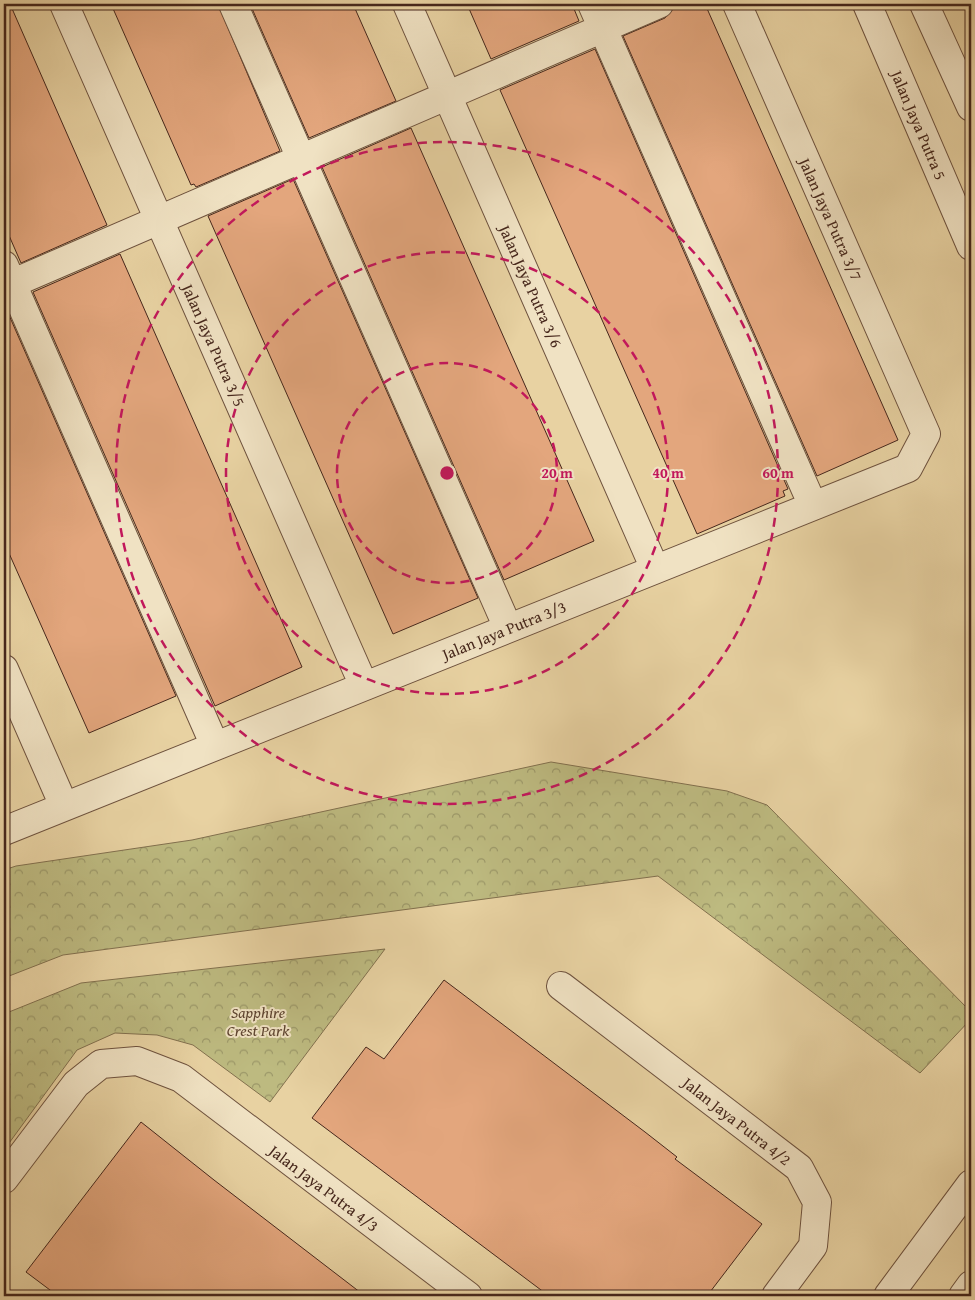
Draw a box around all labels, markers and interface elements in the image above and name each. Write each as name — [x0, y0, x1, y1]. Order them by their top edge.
street label: Jalan Jaya Putra 5 — [884, 65, 953, 183]
street label: Jalan Jaya Putra 3/7 — [792, 152, 869, 284]
street label: Jalan Jaya Putra 3/6 — [492, 219, 569, 351]
street label: Jalan Jaya Putra 3/5 — [175, 278, 252, 410]
text: 20 m — [541, 462, 573, 483]
text: 40 m — [652, 462, 684, 483]
text: 60 m — [762, 462, 794, 483]
centre of rings — [438, 464, 456, 482]
street label: Jalan Jaya Putra 3/3 — [436, 594, 570, 667]
park label: Sapphire Crest Park — [227, 1000, 290, 1042]
street label: Jalan Jaya Putra 4/2 — [676, 1070, 796, 1171]
street label: Jalan Jaya Putra 4/3 — [262, 1138, 384, 1237]

